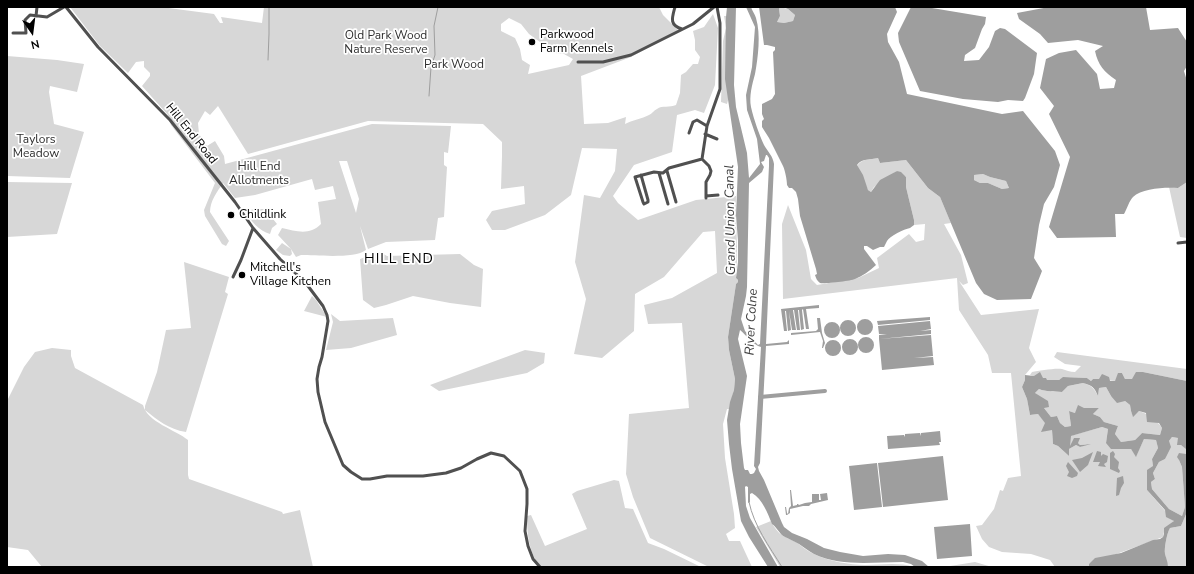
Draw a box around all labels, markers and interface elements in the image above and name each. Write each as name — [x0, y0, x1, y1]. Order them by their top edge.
north arrow — [12, 12, 52, 52]
place label: Parkwood Farm Kennels — [540, 28, 613, 56]
park label: Old Park Wood Nature Reserve — [344, 29, 428, 57]
text: N — [29, 36, 41, 52]
marker: Parkwood Farm Kennels — [527, 37, 537, 47]
park label: Park Wood — [424, 58, 484, 72]
street label: Hill End Road — [162, 101, 220, 167]
park label: Taylors Meadow — [13, 133, 59, 161]
park label: Hill End Allotments — [229, 160, 289, 188]
water label: Grand Union Canal — [722, 165, 740, 275]
place label: Childlink — [239, 208, 286, 222]
marker: Childlink — [226, 210, 236, 220]
district label: HILL END — [364, 252, 434, 268]
place label: Mitchell's Village Kitchen — [250, 261, 331, 289]
marker: Mitchell's Village Kitchen — [237, 270, 247, 280]
water label: River Colne — [742, 288, 762, 356]

